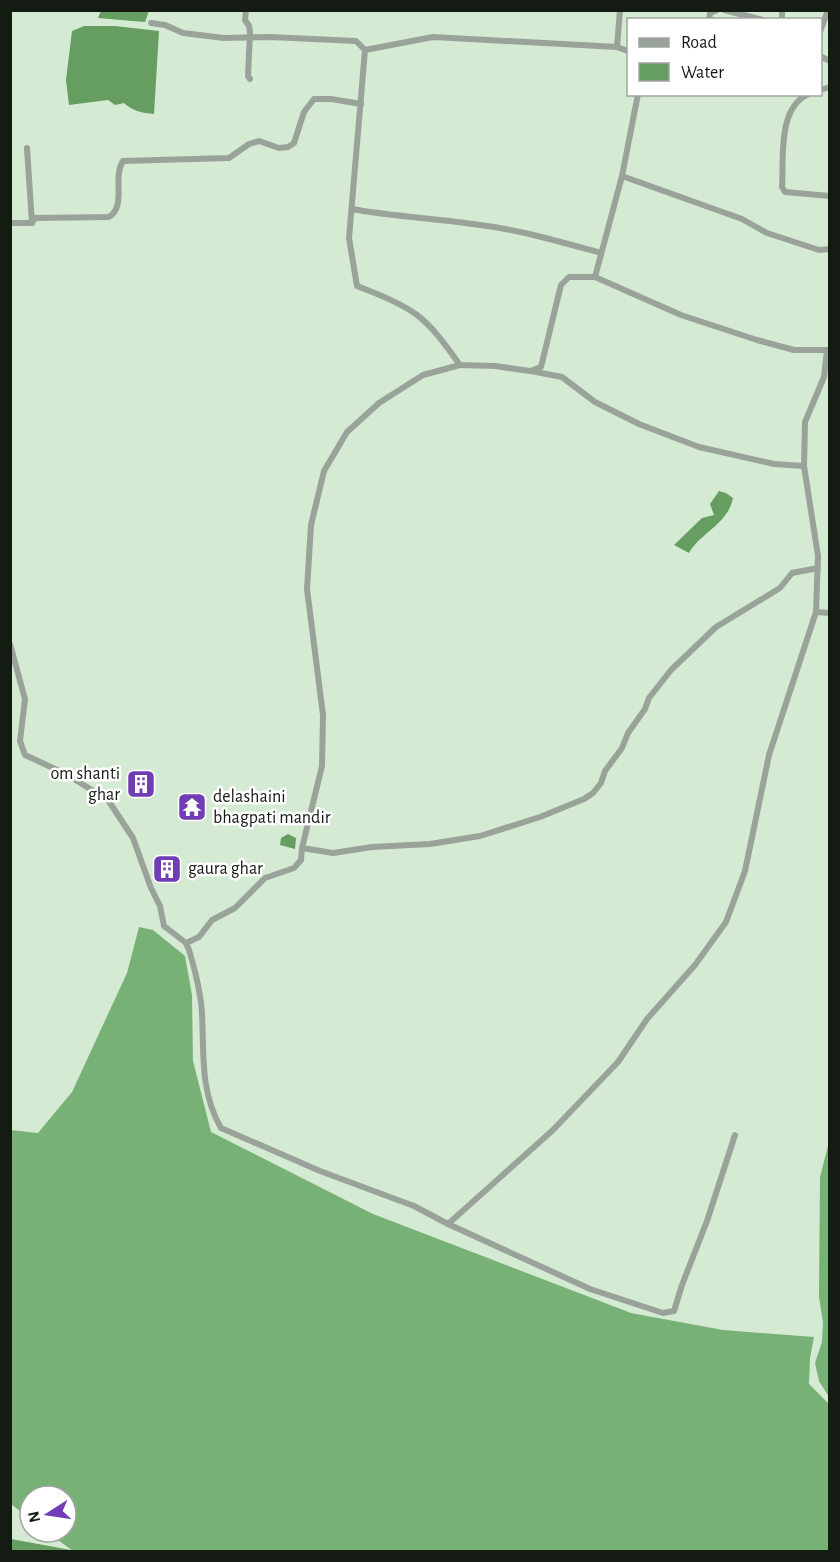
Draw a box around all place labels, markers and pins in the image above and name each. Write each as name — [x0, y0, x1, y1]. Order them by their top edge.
place label: om shanti ghar — [50, 765, 120, 804]
building icon: om shanti ghar — [125, 768, 157, 800]
place label: delashaini bhagpati mandir — [213, 788, 331, 827]
temple icon: delashaini bhagpati mandir — [176, 791, 208, 823]
building icon: gaura ghar — [151, 853, 183, 885]
place label: gaura ghar — [188, 860, 263, 878]

